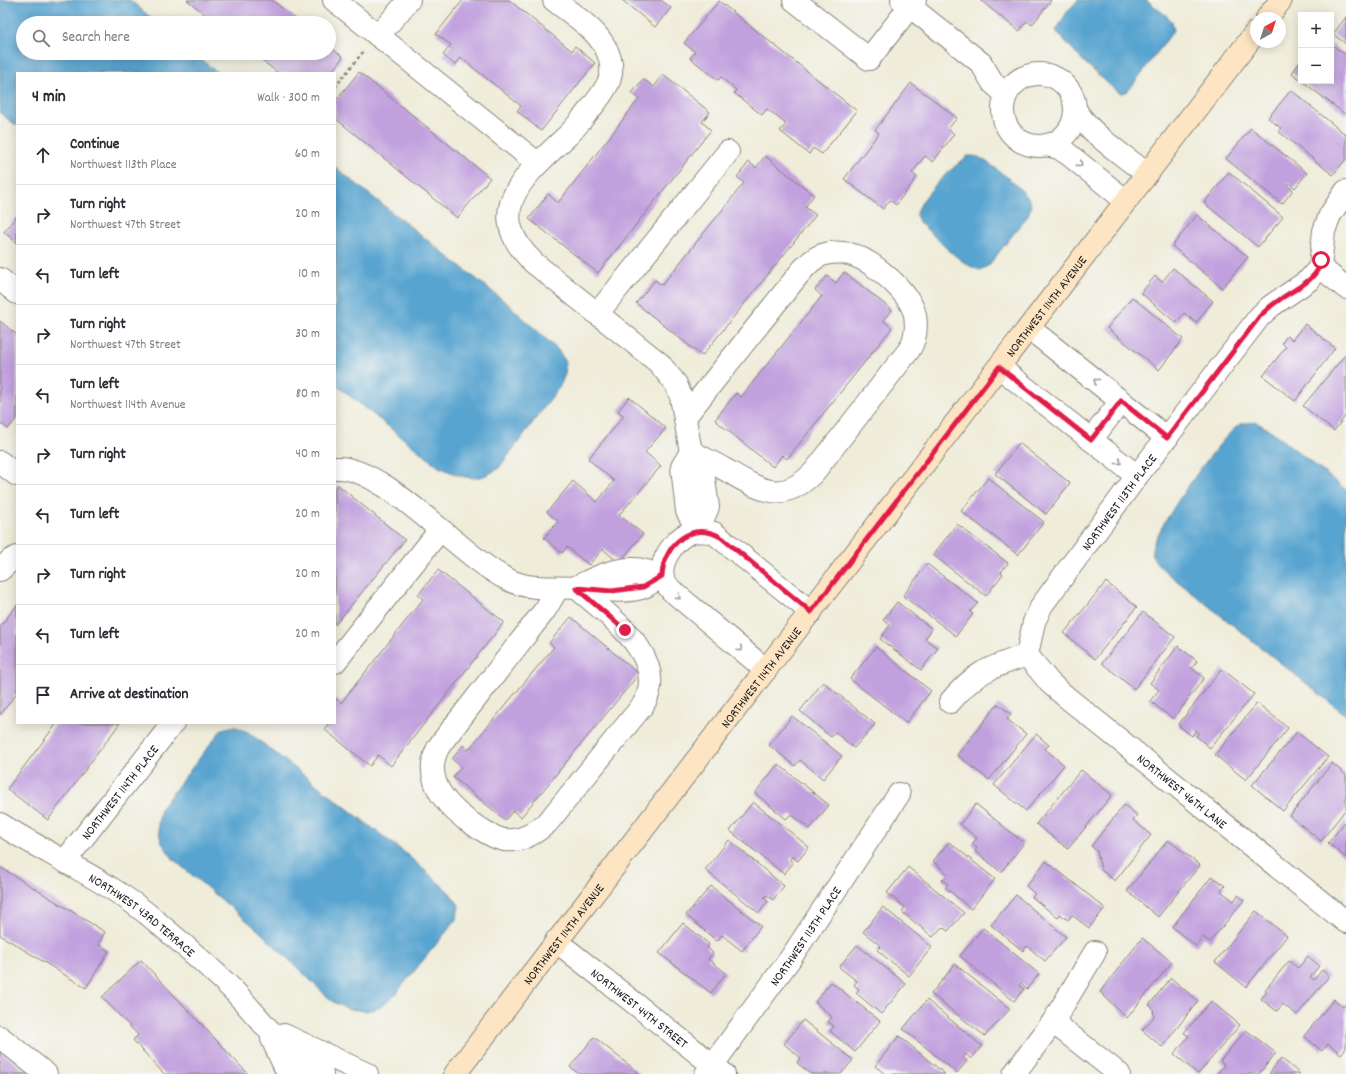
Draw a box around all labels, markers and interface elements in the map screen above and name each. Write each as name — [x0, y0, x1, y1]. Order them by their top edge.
north arrow — [1250, 12, 1286, 48]
map controls — [1298, 12, 1334, 84]
button: + — [1298, 12, 1334, 48]
search box — [16, 16, 336, 60]
icon: search — [30, 27, 52, 49]
text: Search here — [62, 27, 130, 49]
button: − — [1298, 48, 1334, 84]
text: 4 min — [32, 86, 66, 110]
text: Walk · 300 m — [257, 89, 320, 108]
text: Continue — [70, 134, 119, 156]
icon: ahead — [32, 144, 54, 166]
text: 60 m — [295, 145, 320, 164]
text: Northwest 113th Place — [70, 156, 176, 175]
one-way arrow — [1075, 159, 1083, 166]
text: Turn right — [70, 194, 126, 216]
icon: right — [32, 204, 54, 226]
text: 20 m — [295, 205, 320, 224]
text: Northwest 47th Street — [70, 216, 181, 235]
route start — [1312, 251, 1330, 269]
street label: NORTHWEST 114TH AVENUE — [1002, 253, 1093, 362]
icon: left — [32, 264, 54, 286]
text: Turn left — [70, 264, 119, 286]
text: 10 m — [298, 265, 320, 284]
text: Turn right — [70, 314, 126, 336]
icon: right — [32, 324, 54, 346]
text: 30 m — [295, 325, 320, 344]
text: Northwest 47th Street — [70, 336, 181, 355]
text: Turn left — [70, 374, 119, 396]
one-way arrow — [1093, 378, 1100, 385]
icon: left — [32, 384, 54, 406]
text: 80 m — [296, 385, 320, 404]
text: Northwest 114th Avenue — [70, 396, 186, 415]
icon: right — [32, 444, 54, 466]
text: Turn right — [70, 444, 126, 466]
text: 40 m — [296, 445, 320, 464]
street label: NORTHWEST 113TH PLACE — [1078, 451, 1163, 556]
one-way arrow — [1114, 457, 1121, 464]
icon: left — [32, 504, 54, 526]
text: Turn left — [70, 504, 119, 526]
text: 20 m — [295, 505, 320, 524]
icon: right — [32, 564, 54, 586]
text: Turn right — [70, 564, 126, 586]
text: 20 m — [295, 565, 320, 584]
one-way arrow — [673, 592, 681, 600]
route end — [616, 621, 634, 639]
icon: left — [32, 624, 54, 646]
text: Turn left — [70, 624, 119, 646]
street label: NORTHWEST 114TH AVENUE — [717, 624, 807, 733]
text: 20 m — [295, 625, 320, 644]
one-way arrow — [736, 644, 743, 651]
icon: arrive — [32, 684, 54, 706]
text: Arrive at destination — [70, 684, 188, 706]
street label: NORTHWEST 114TH PLACE — [78, 742, 165, 845]
street label: NORTHWEST 46TH LANE — [1132, 750, 1230, 835]
street label: NORTHWEST 43RD TERRACE — [84, 870, 199, 963]
street label: NORTHWEST 114TH AVENUE — [520, 880, 610, 990]
street label: NORTHWEST 113TH PLACE — [766, 883, 847, 991]
street label: NORTHWEST 44TH STREET — [586, 965, 691, 1054]

